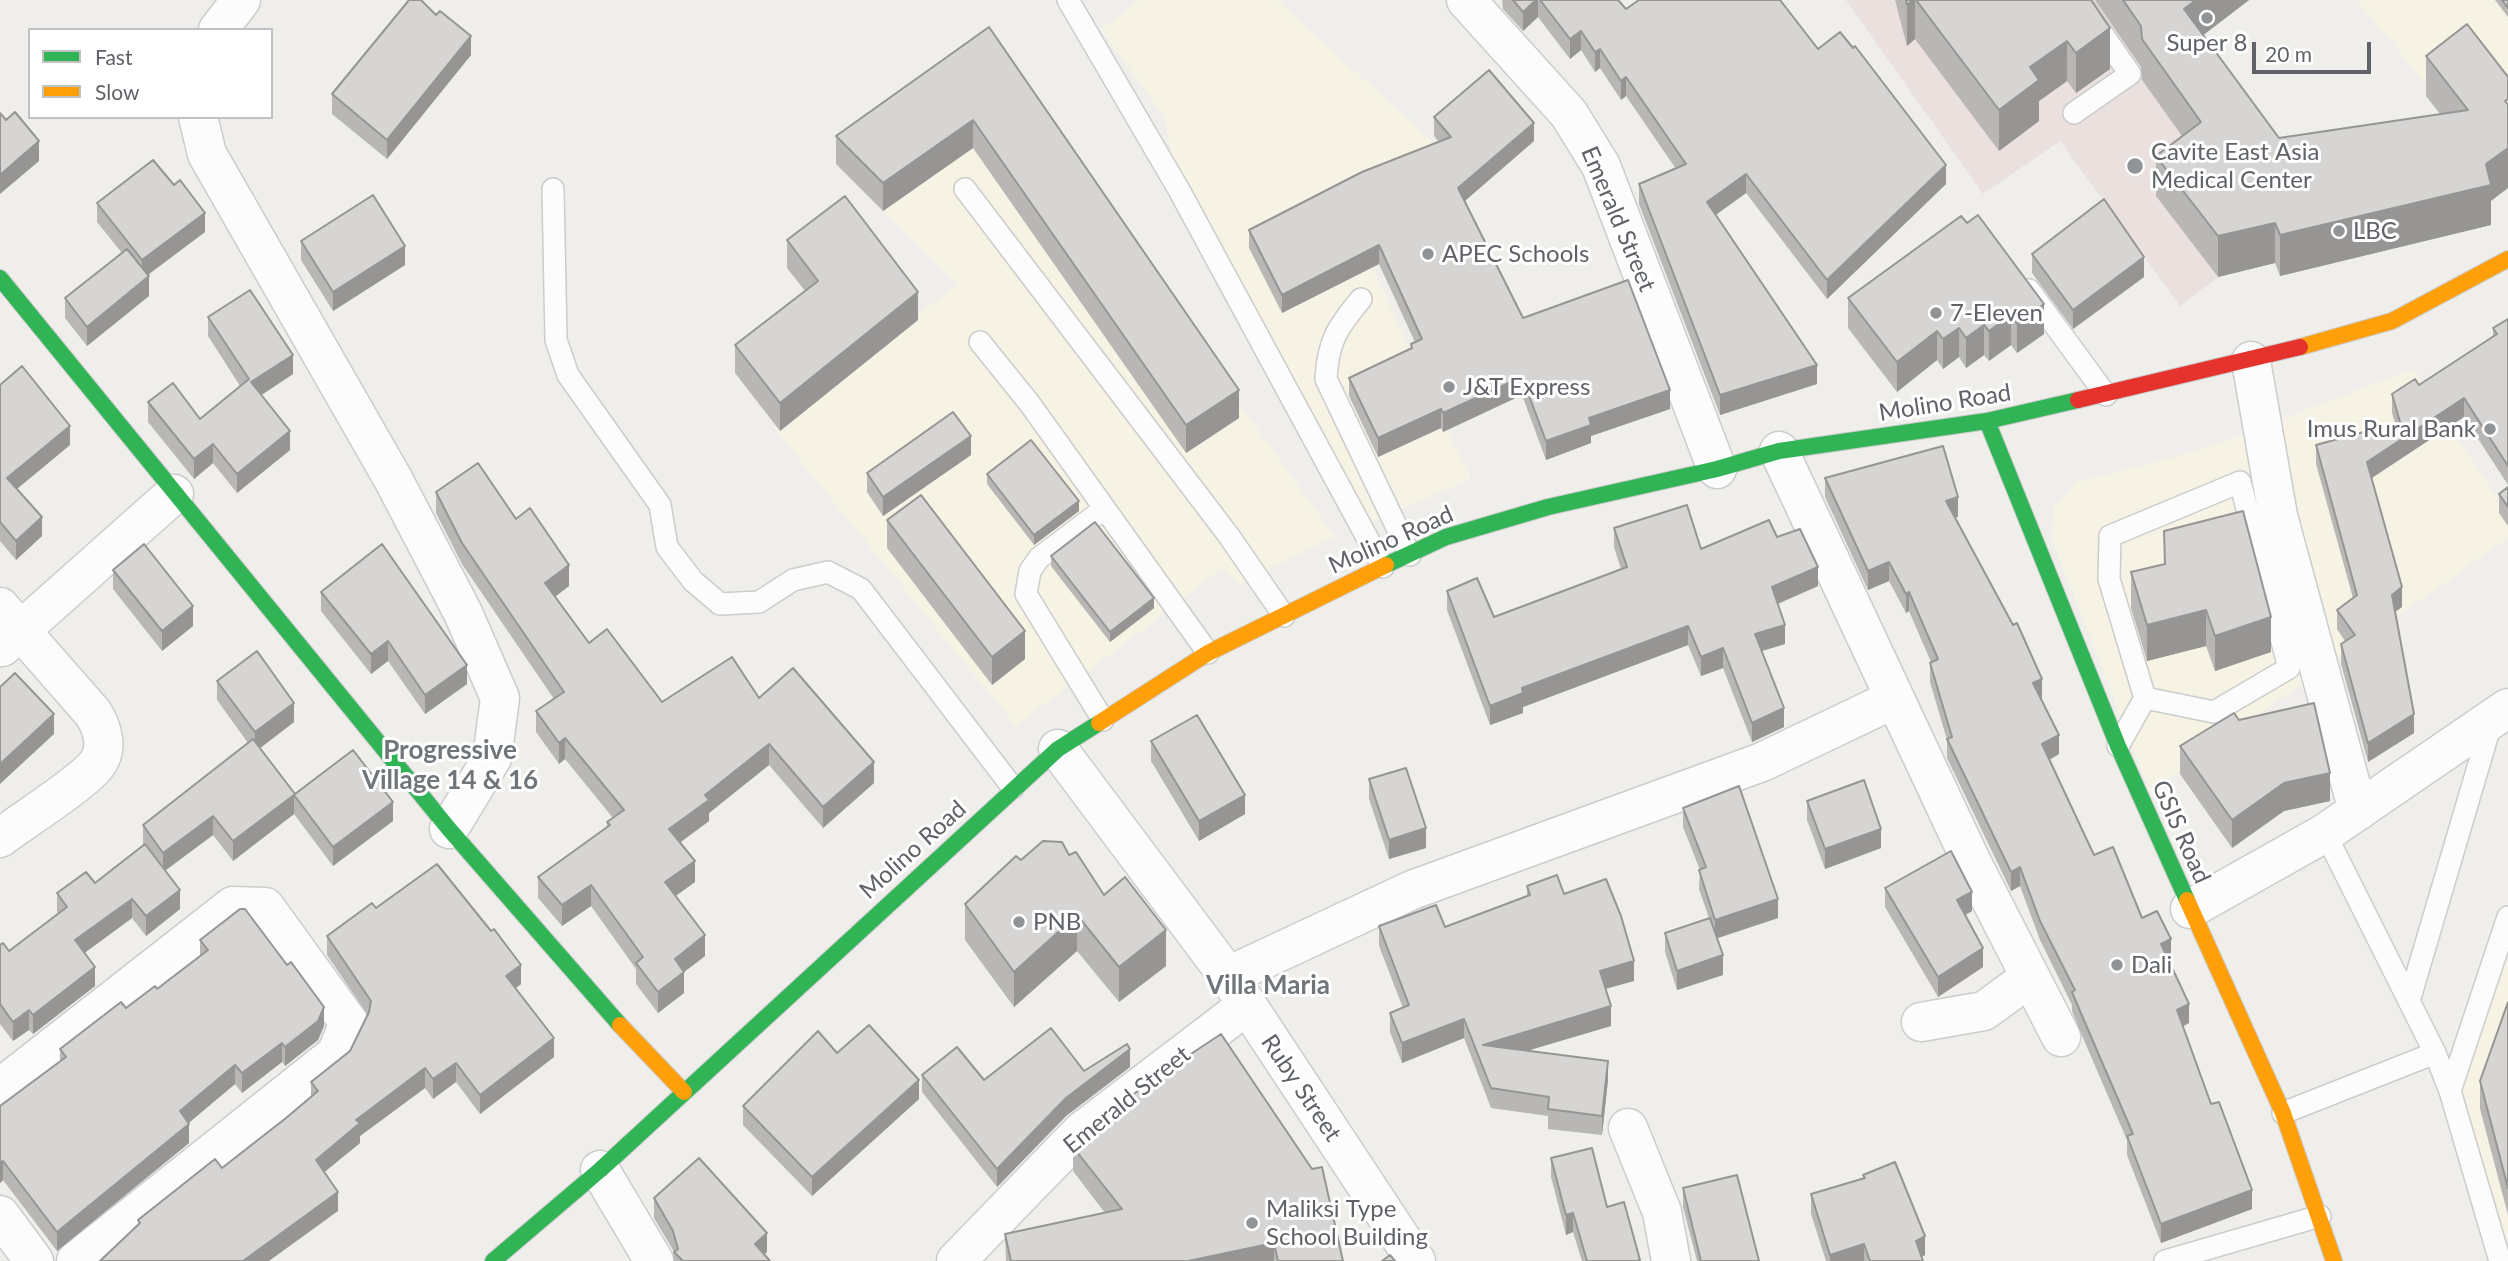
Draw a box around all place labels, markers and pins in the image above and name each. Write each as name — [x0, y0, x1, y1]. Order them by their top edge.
marker: Super 8 — [2199, 10, 2215, 26]
place label: Super 8 — [2166, 29, 2248, 57]
place label: Cavite East Asia Medical Center — [2151, 138, 2319, 194]
marker: Cavite East Asia Medical Center — [2125, 156, 2145, 176]
place label: LBC — [2353, 217, 2397, 245]
marker: LBC — [2331, 223, 2347, 239]
place label: APEC Schools — [1442, 240, 1589, 268]
marker: APEC Schools — [1420, 246, 1436, 262]
place label: 7-Eleven — [1950, 299, 2043, 327]
marker: 7-Eleven — [1928, 305, 1944, 321]
place label: J&T Express — [1463, 373, 1590, 401]
marker: J&T Express — [1441, 379, 1457, 395]
place label: Imus Rural Bank — [2307, 415, 2476, 443]
marker: Imus Rural Bank — [2482, 421, 2498, 437]
place label: PNB — [1033, 908, 1081, 936]
marker: PNB — [1011, 914, 1027, 930]
place label: Dali — [2131, 951, 2172, 979]
marker: Dali — [2109, 957, 2125, 973]
place label: Maliksi Type School Building — [1266, 1195, 1428, 1251]
marker: Maliksi Type School Building — [1244, 1215, 1260, 1231]

